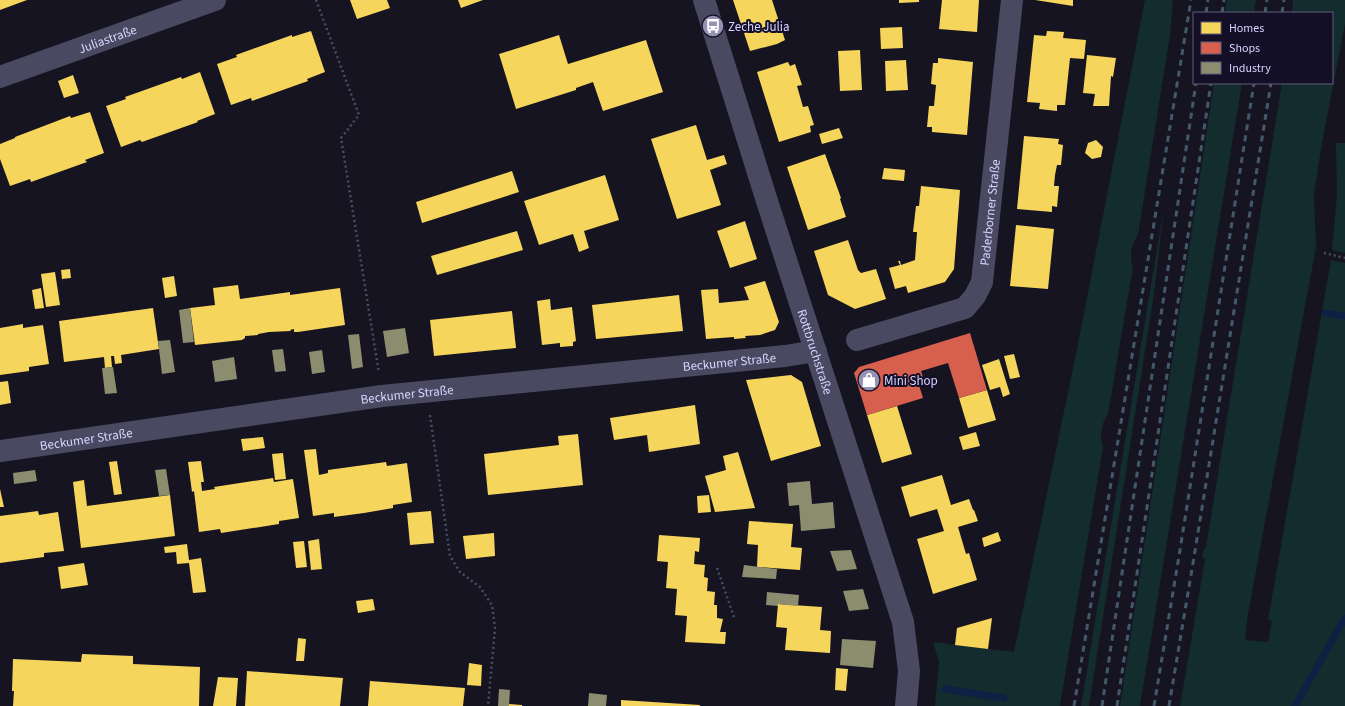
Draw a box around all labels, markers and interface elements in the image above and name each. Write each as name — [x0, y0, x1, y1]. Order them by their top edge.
legend — [1193, 12, 1333, 84]
bus stop icon: Zeche Julia — [700, 13, 726, 39]
place label: Zeche Julia — [728, 18, 790, 36]
text: Homes — [1229, 20, 1264, 37]
street label: Juliastraße — [76, 21, 139, 58]
text: Shops — [1229, 40, 1260, 57]
text: Industry — [1229, 60, 1271, 77]
street label: Paderborner Straße — [976, 158, 1005, 266]
street label: Rottbruchstraße — [792, 307, 837, 397]
street label: Beckumer Straße — [682, 349, 777, 376]
shop icon: Mini Shop — [856, 367, 882, 393]
place label: Mini Shop — [884, 372, 938, 390]
street label: Beckumer Straße — [359, 381, 454, 409]
street label: Beckumer Straße — [39, 424, 134, 455]

